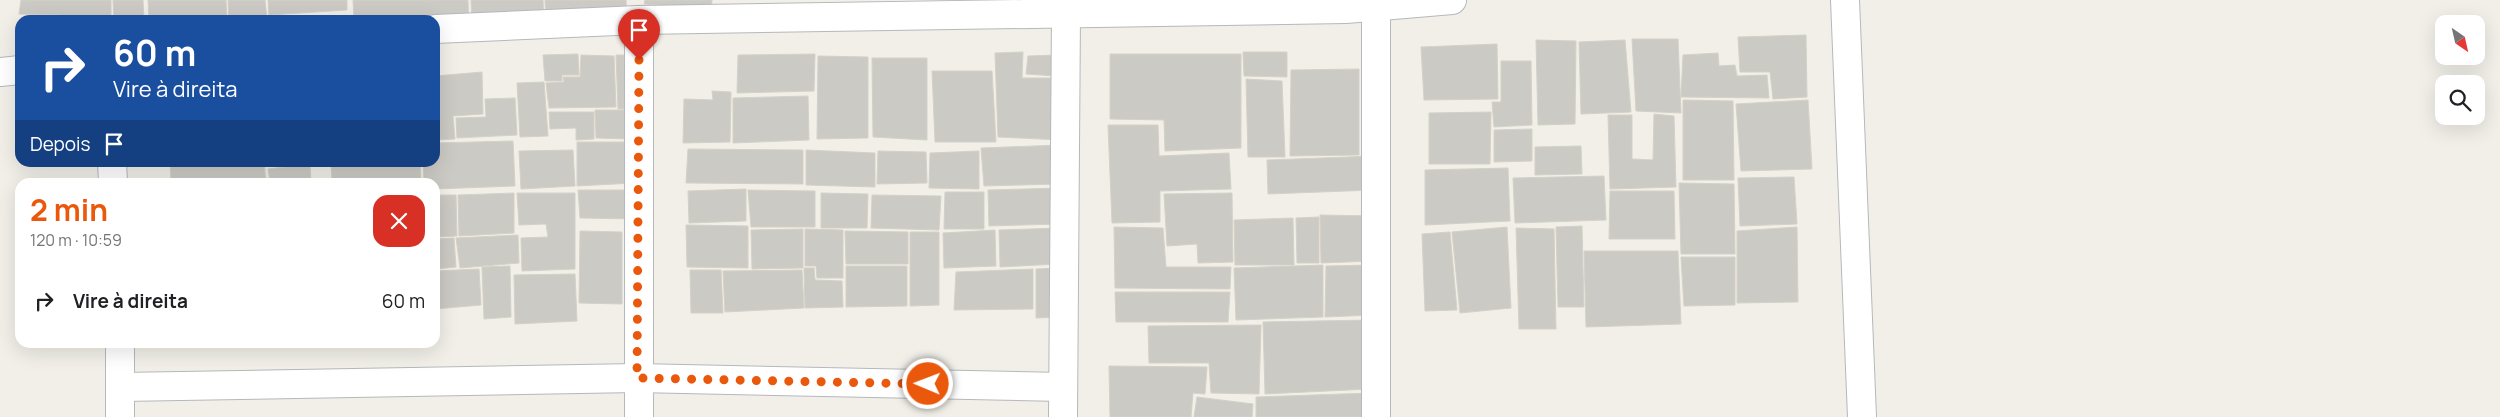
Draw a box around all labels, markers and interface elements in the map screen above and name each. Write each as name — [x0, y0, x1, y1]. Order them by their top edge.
pin — [618, 9, 660, 60]
north arrow — [2435, 15, 2485, 65]
map controls — [2435, 15, 2485, 125]
icon: arrive — [625, 16, 653, 44]
text: 60 m — [113, 29, 196, 77]
icon: right — [30, 35, 95, 100]
text: Vire à direita — [113, 74, 237, 104]
button: search — [2435, 75, 2485, 125]
icon: arrive — [100, 130, 128, 158]
text: Depois — [30, 131, 90, 157]
text: 2 min — [30, 189, 108, 230]
button: close — [373, 195, 425, 247]
text: 120 m · 10:59 — [30, 229, 122, 251]
icon: right — [30, 287, 58, 315]
text: Vire à direita — [73, 288, 188, 314]
text: 60 m — [382, 288, 425, 314]
position arrow — [901, 357, 953, 409]

